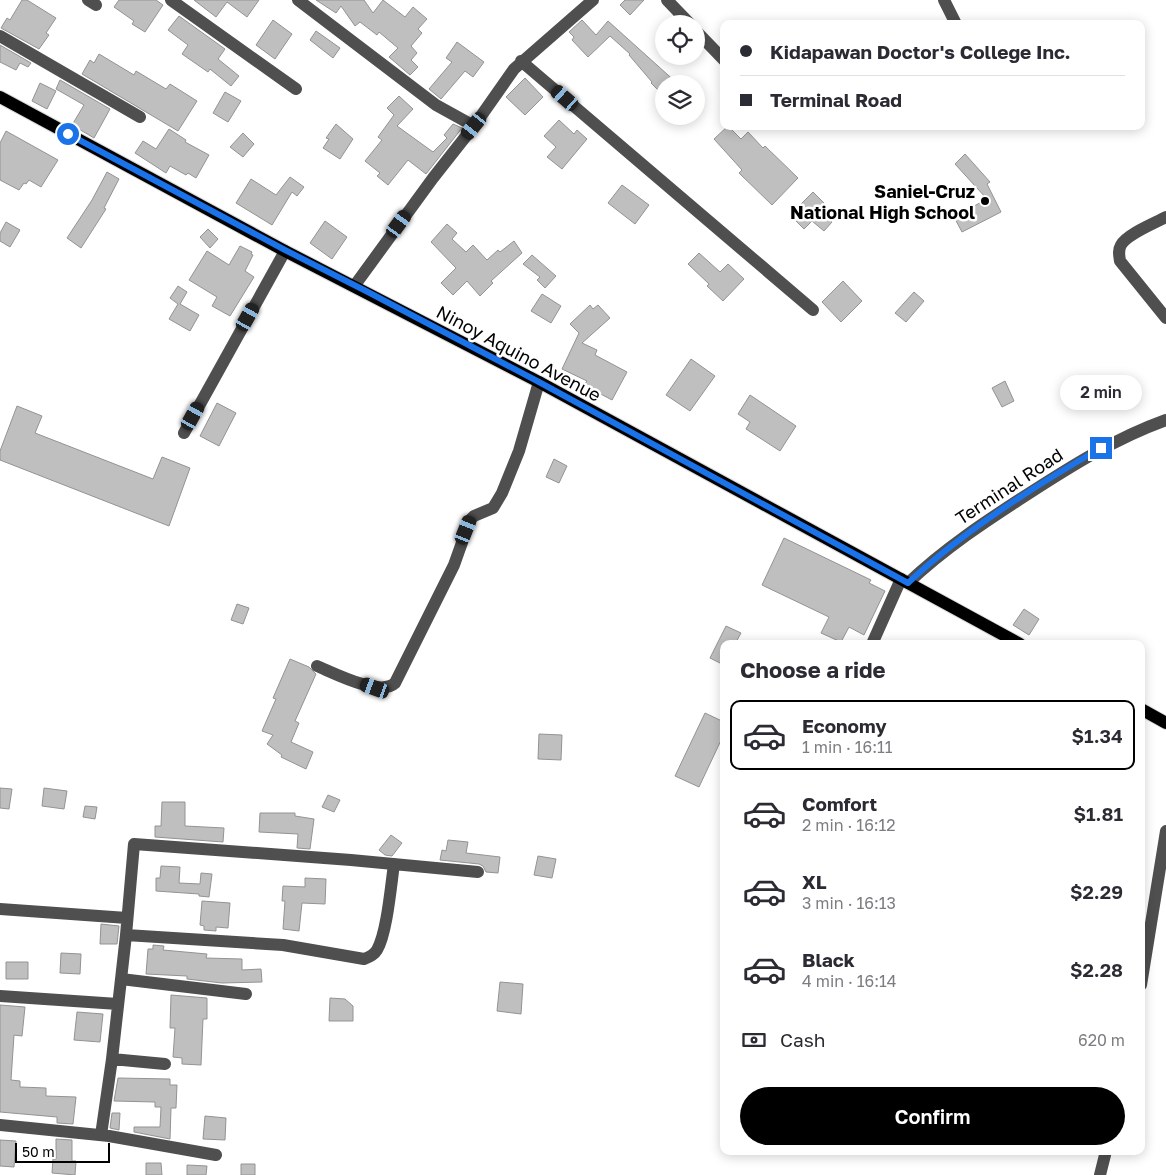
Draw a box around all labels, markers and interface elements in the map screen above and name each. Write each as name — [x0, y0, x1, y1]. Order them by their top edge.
map controls — [655, 15, 705, 125]
button: locate — [655, 15, 705, 65]
text: Kidapawan Doctor's College Inc. — [770, 40, 1071, 63]
button: layers — [655, 75, 705, 125]
car — [548, 82, 581, 114]
text: Terminal Road — [770, 88, 902, 111]
car — [458, 110, 489, 142]
route start — [57, 123, 79, 145]
place label: Saniel-Cruz National High School — [790, 180, 975, 223]
marker: Saniel-Cruz National High School — [979, 195, 991, 207]
car — [384, 207, 413, 241]
car — [234, 300, 261, 334]
street label: Ninoy Aquino Avenue — [433, 300, 605, 406]
callout: 2 min — [1060, 376, 1142, 410]
text: 2 min — [1080, 382, 1122, 402]
car — [179, 399, 206, 433]
route end — [1090, 437, 1112, 459]
street label: Terminal Road — [951, 443, 1067, 529]
car — [453, 513, 478, 547]
text: Choose a ride — [740, 656, 886, 683]
car — [358, 676, 391, 700]
icon: car — [742, 713, 787, 758]
text: Economy — [802, 714, 887, 737]
text: $1.34 — [1072, 724, 1123, 747]
text: 1 min · 16:11 — [802, 737, 893, 757]
icon: car — [742, 791, 787, 836]
text: Comfort — [802, 792, 877, 815]
text: $1.81 — [1073, 802, 1123, 825]
text: 2 min · 16:12 — [802, 815, 896, 835]
icon: car — [742, 869, 787, 914]
text: XL — [802, 870, 827, 893]
text: $2.29 — [1070, 880, 1123, 903]
text: 3 min · 16:13 — [802, 893, 896, 913]
icon: car — [742, 947, 787, 992]
text: Black — [802, 948, 855, 971]
text: $2.28 — [1070, 958, 1123, 981]
text: 4 min · 16:14 — [802, 971, 897, 991]
icon: cash — [740, 1026, 768, 1054]
text: Cash — [780, 1028, 825, 1051]
text: 620 m — [1078, 1030, 1125, 1050]
button: Confirm — [740, 1087, 1125, 1145]
scale bar — [15, 1140, 110, 1163]
text: 50 m — [22, 1143, 55, 1160]

